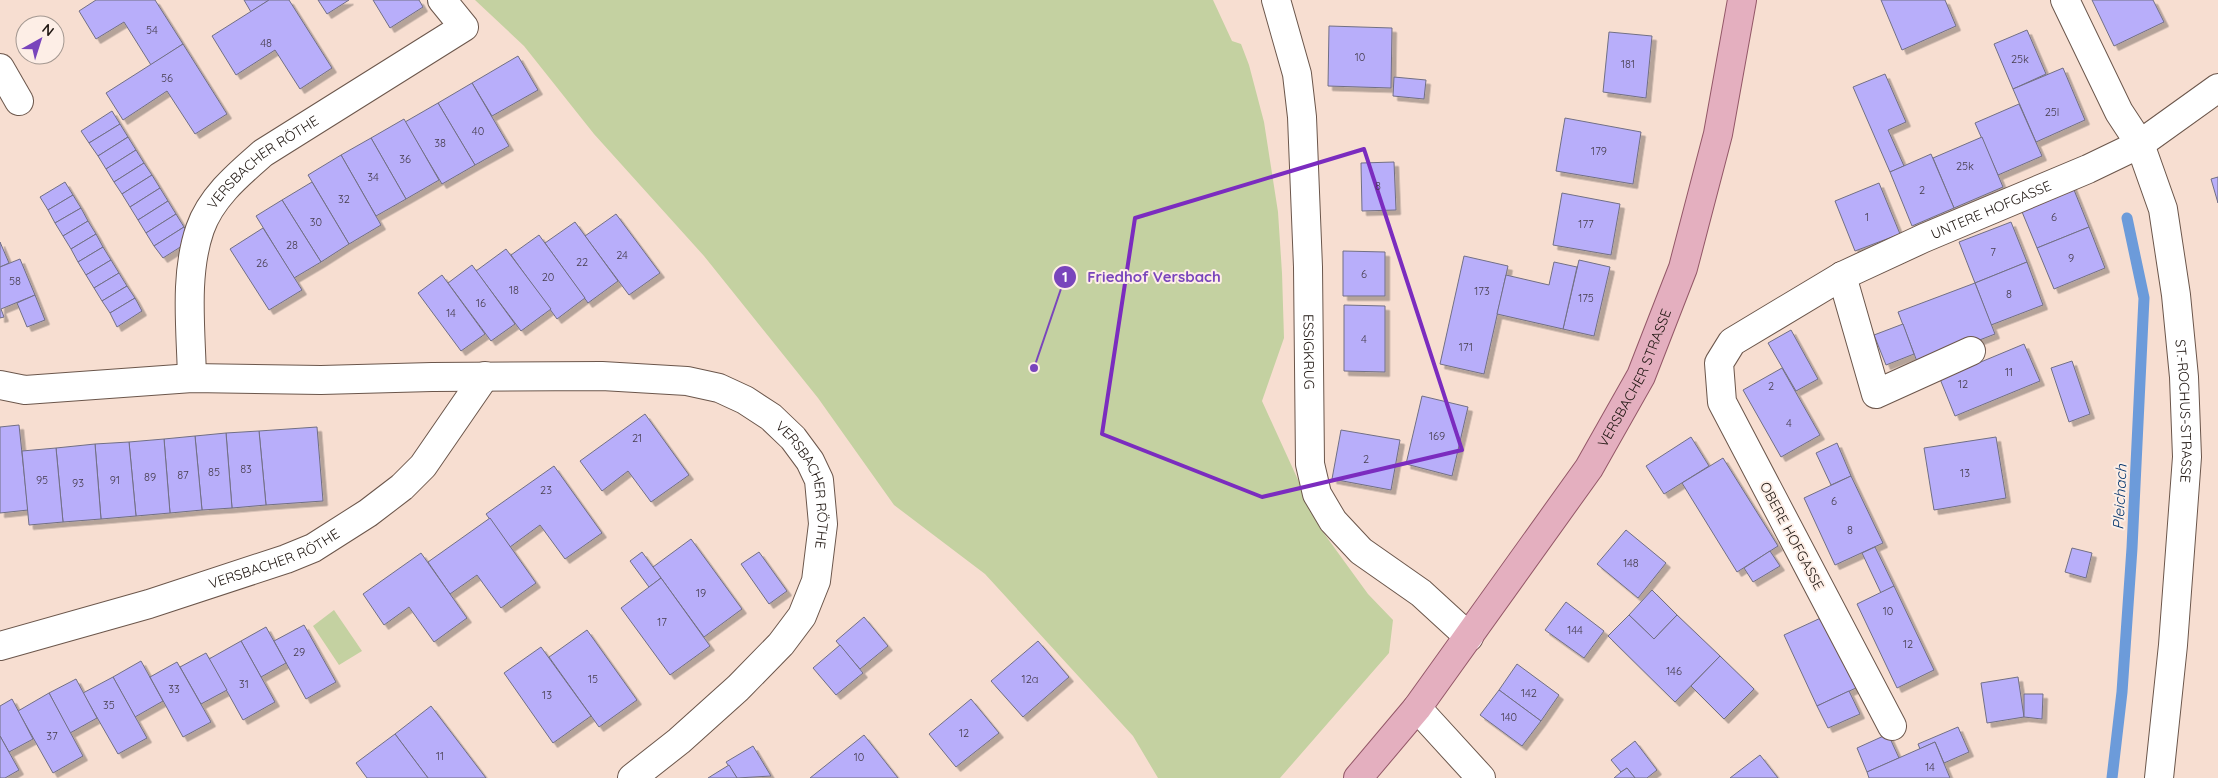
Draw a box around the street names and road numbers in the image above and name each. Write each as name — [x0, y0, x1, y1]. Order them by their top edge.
street label: VERSBACHER RÖTHE — [203, 111, 322, 213]
street label: UNTERE HOFGASSE — [1928, 177, 2054, 243]
street label: VERSBACHER STRASSE — [1594, 306, 1675, 450]
street label: ESSIGKRUG — [1299, 314, 1318, 389]
street label: ST.-ROCHUS-STRASSE — [2171, 338, 2196, 484]
street label: VERSBACHER RÖTHE — [772, 417, 832, 550]
street label: OBERE HOFGASSE — [1756, 479, 1828, 593]
street label: VERSBACHER RÖTHE — [206, 524, 343, 593]

